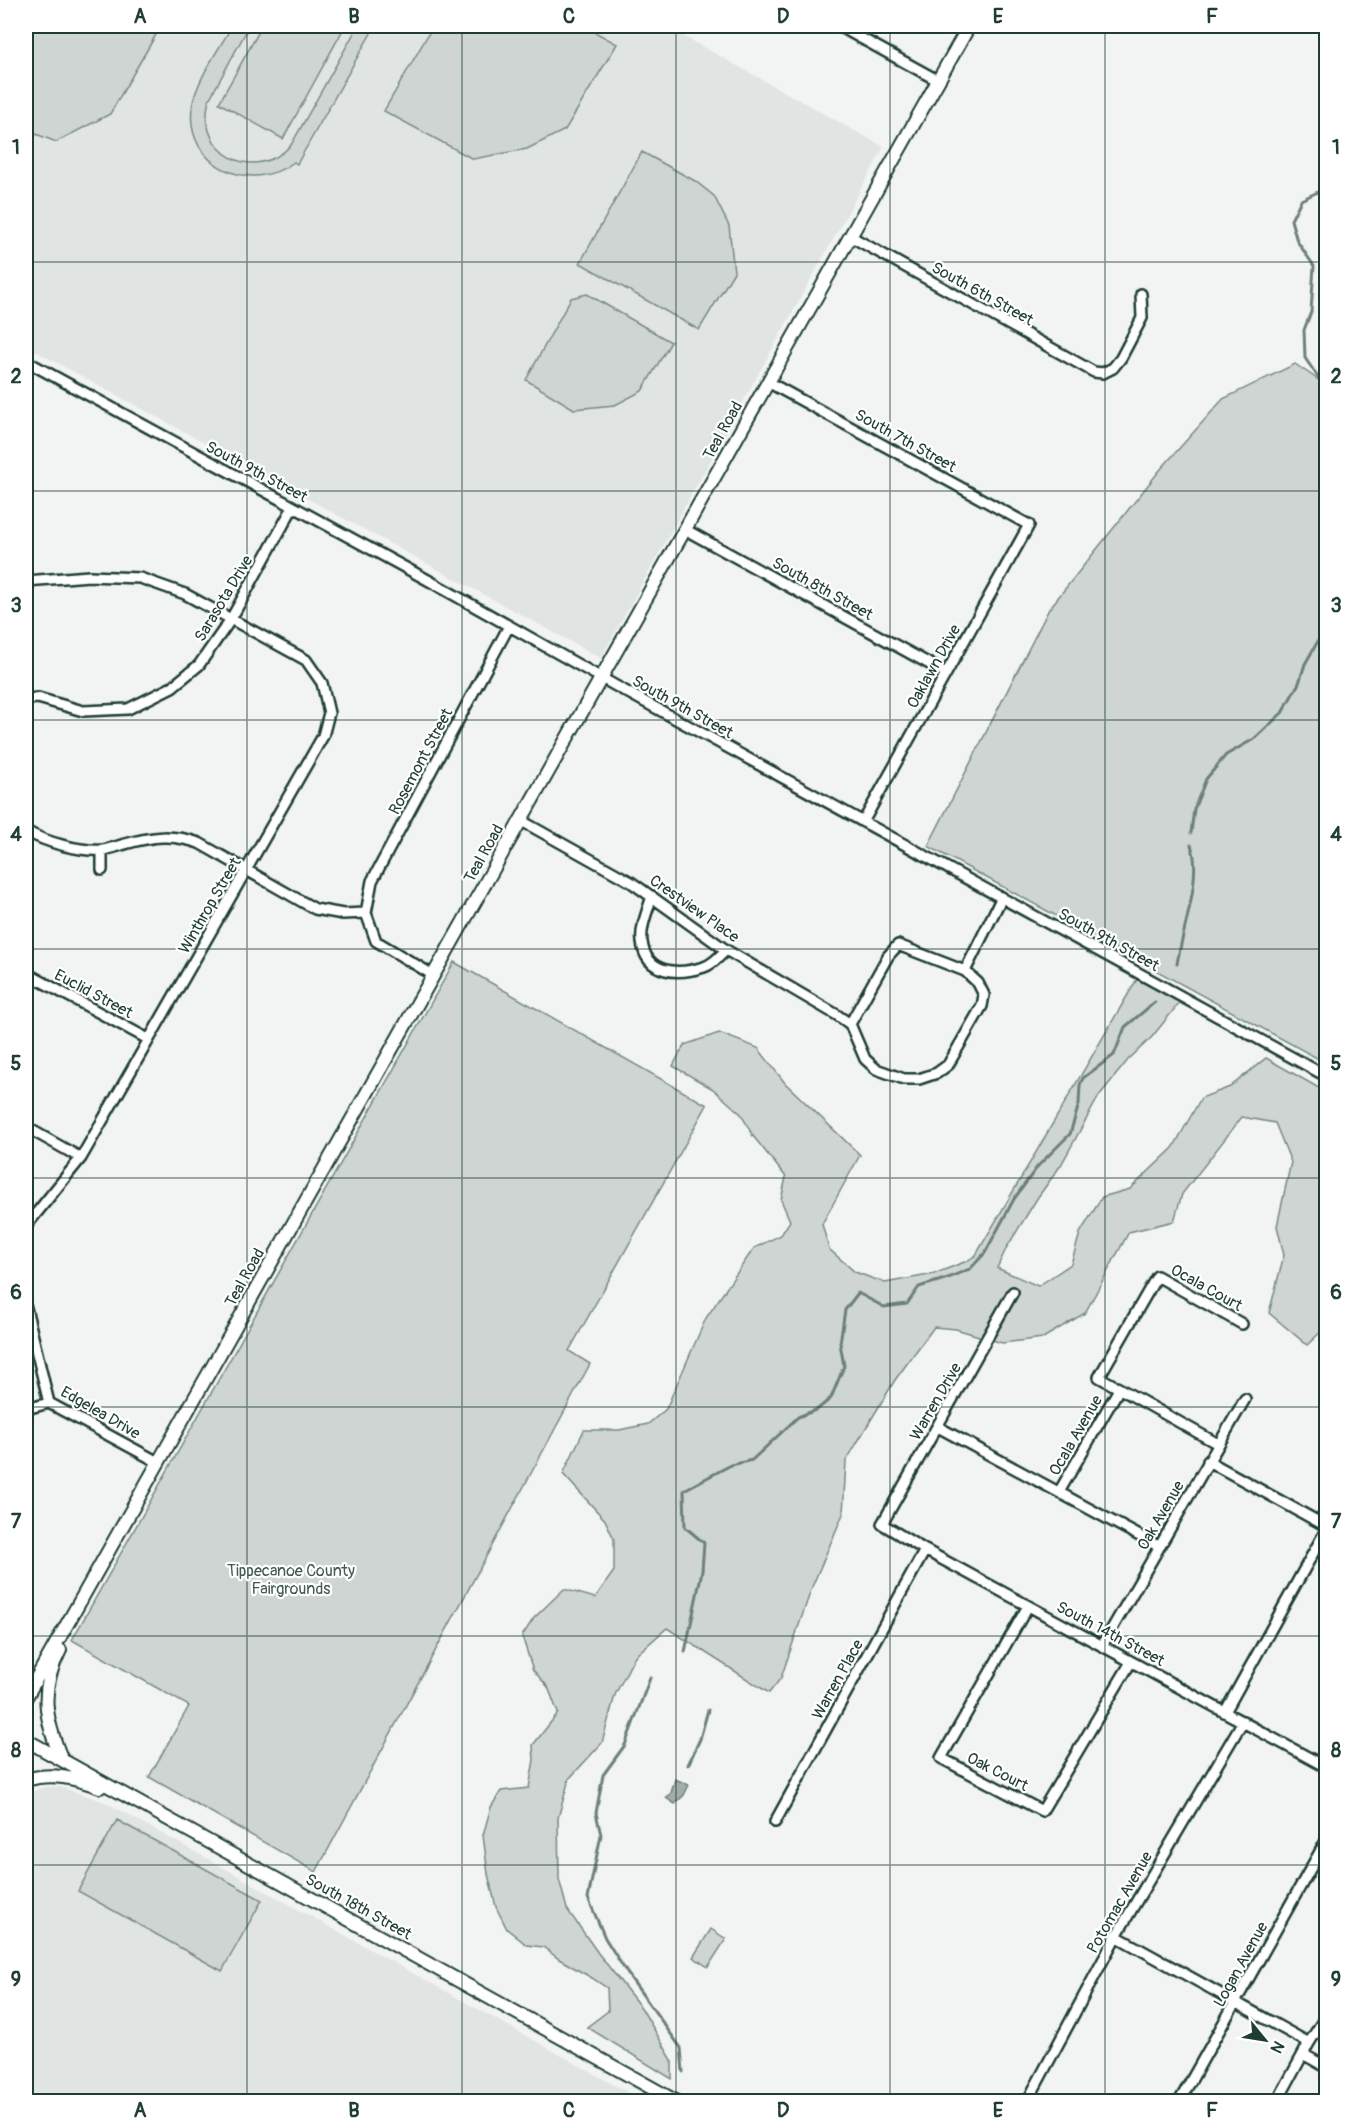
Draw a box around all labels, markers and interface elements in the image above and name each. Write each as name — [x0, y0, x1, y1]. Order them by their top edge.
text: A — [134, 4, 147, 29]
text: B — [348, 4, 360, 29]
text: C — [563, 4, 575, 29]
text: D — [777, 4, 790, 29]
text: E — [993, 4, 1004, 29]
text: F — [1206, 4, 1218, 29]
text: 1 — [12, 135, 20, 160]
text: 1 — [1332, 135, 1340, 160]
street label: South 6th Street — [928, 258, 1037, 330]
text: 2 — [10, 364, 22, 389]
text: 2 — [1330, 364, 1342, 389]
street label: Teal Road — [699, 398, 747, 463]
street label: South 7th Street — [851, 405, 960, 477]
street label: South 9th Street — [202, 437, 311, 507]
street label: Sarasota Drive — [190, 552, 258, 645]
street label: South 8th Street — [769, 553, 877, 625]
text: 3 — [10, 593, 22, 618]
text: 3 — [1330, 593, 1342, 618]
street label: Oaklawn Drive — [903, 621, 965, 712]
street label: South 9th Street — [628, 671, 737, 743]
street label: Rosemont Street — [384, 704, 458, 818]
street label: Teal Road — [460, 821, 508, 886]
text: 4 — [10, 822, 22, 847]
text: 4 — [1330, 822, 1342, 847]
street label: Winthrop Street — [174, 853, 246, 957]
street label: Crestview Place — [646, 870, 743, 947]
street label: South 9th Street — [1054, 904, 1163, 976]
street label: Euclid Street — [51, 965, 137, 1023]
text: 5 — [11, 1051, 22, 1076]
text: 5 — [1331, 1051, 1342, 1076]
street label: Teal Road — [221, 1245, 269, 1310]
street label: Ocala Court — [1167, 1260, 1246, 1316]
text: 6 — [10, 1280, 22, 1305]
text: 6 — [1330, 1280, 1342, 1305]
street label: Warren Drive — [906, 1359, 966, 1444]
street label: Edgelea Drive — [57, 1382, 144, 1444]
street label: Ocala Avenue — [1045, 1392, 1107, 1479]
street label: Oak Avenue — [1133, 1477, 1189, 1554]
text: 7 — [11, 1509, 22, 1534]
text: 7 — [1331, 1509, 1342, 1534]
park label: Tippecanoe County Fairgrounds — [227, 1561, 355, 1599]
street label: South 14th Street — [1053, 1597, 1169, 1671]
street label: Warren Place — [808, 1636, 868, 1723]
text: 8 — [11, 1738, 21, 1763]
text: 8 — [1331, 1738, 1341, 1763]
street label: Oak Court — [963, 1748, 1032, 1796]
street label: Potomac Avenue — [1083, 1848, 1157, 1957]
street label: South 18th Street — [302, 1869, 416, 1945]
street label: Logan Avenue — [1209, 1918, 1273, 2011]
text: 9 — [11, 1967, 21, 1992]
text: 9 — [1331, 1967, 1341, 1992]
north arrow — [1235, 2010, 1295, 2070]
text: N — [1266, 2037, 1288, 2057]
text: A — [134, 2098, 147, 2123]
text: B — [348, 2098, 360, 2123]
text: C — [563, 2098, 575, 2123]
text: D — [777, 2098, 790, 2123]
text: E — [993, 2098, 1004, 2123]
text: F — [1206, 2098, 1218, 2123]

